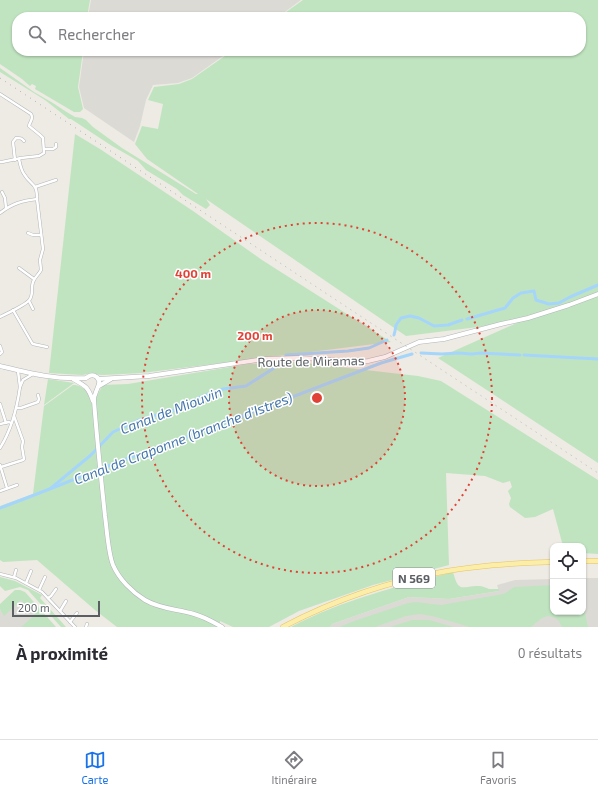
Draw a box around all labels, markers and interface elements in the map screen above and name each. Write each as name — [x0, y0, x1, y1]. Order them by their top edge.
search box — [12, 12, 586, 56]
icon: search — [26, 23, 48, 45]
text: Rechercher — [58, 25, 135, 43]
text: 400 m — [175, 266, 211, 280]
text: 200 m — [237, 328, 273, 342]
street label: Route de Miramas — [257, 352, 365, 370]
water label: Canal de Miouvin — [118, 383, 224, 437]
water label: Canal de Craponne (branche d'Istres) — [71, 388, 295, 488]
centre of rings — [310, 391, 324, 405]
map controls — [550, 543, 586, 615]
button: locate — [550, 543, 586, 579]
road number: N 569 — [393, 568, 435, 588]
button: layers — [550, 579, 586, 615]
scale bar — [12, 599, 100, 618]
text: 200 m — [18, 601, 50, 614]
text: À proximité — [16, 643, 108, 663]
text: 0 résultats — [518, 645, 582, 661]
tab: Carte — [82, 749, 108, 786]
tab: Itinéraire — [271, 749, 317, 786]
tab: Favoris — [480, 749, 516, 786]

